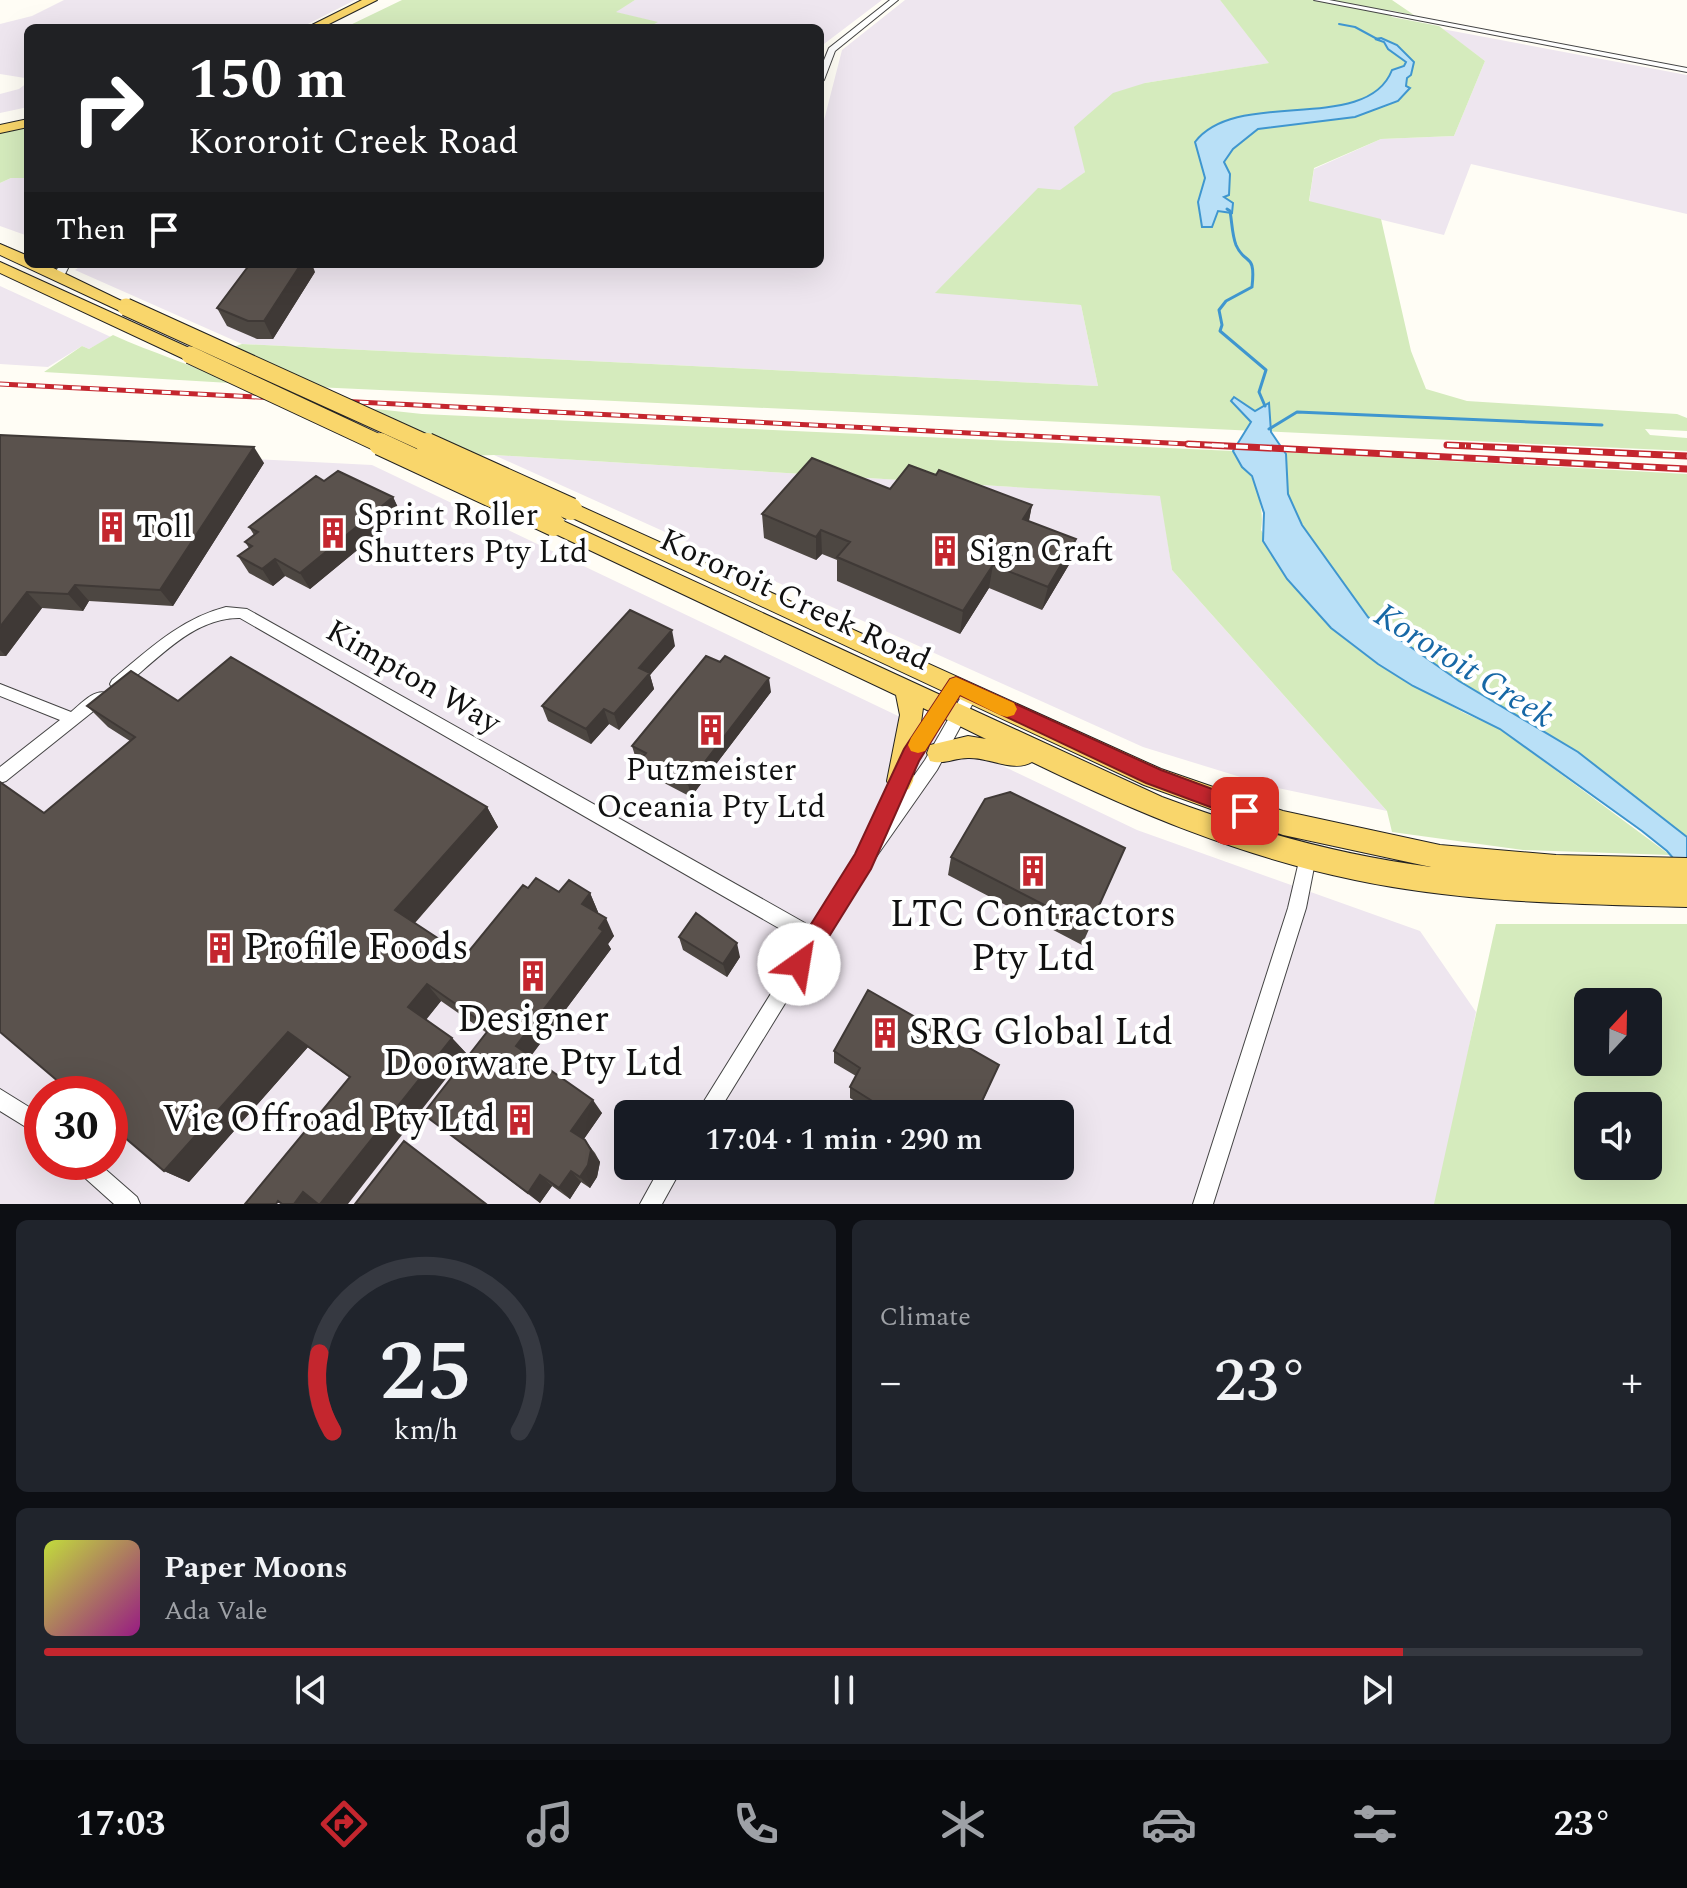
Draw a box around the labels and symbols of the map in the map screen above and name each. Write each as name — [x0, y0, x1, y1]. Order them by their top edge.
place label: Sprint Roller Shutters Pty Ltd — [357, 491, 588, 577]
place label: Toll — [136, 503, 192, 552]
building icon: Toll — [95, 510, 129, 544]
building icon: Sprint Roller Shutters Pty Ltd — [316, 516, 350, 550]
street label: Kororoit Creek Road — [651, 516, 939, 684]
place label: Sign Craft — [969, 527, 1114, 576]
building icon: Sign Craft — [928, 534, 962, 568]
water label: Kororoit Creek — [1364, 590, 1564, 742]
street label: Kimpton Way — [316, 607, 511, 748]
building icon: Putzmeister Oceania Pty Ltd — [694, 713, 728, 747]
place label: Putzmeister Oceania Pty Ltd — [596, 746, 826, 832]
pin — [1211, 777, 1279, 845]
building icon: LTC Contractors Pty Ltd — [1016, 854, 1050, 888]
place label: LTC Contractors Pty Ltd — [890, 886, 1176, 988]
place label: Profile Foods — [244, 919, 469, 977]
position arrow — [757, 922, 841, 1006]
building icon: Profile Foods — [203, 931, 237, 965]
building icon: Designer Doorware Pty Ltd — [516, 959, 550, 993]
north arrow — [1574, 988, 1662, 1076]
place label: Designer Doorware Pty Ltd — [383, 991, 683, 1093]
place label: SRG Global Ltd — [909, 1004, 1173, 1062]
building icon: SRG Global Ltd — [868, 1016, 902, 1050]
speed limit sign: 30 — [24, 1076, 128, 1180]
place label: Vic Offroad Pty Ltd — [162, 1091, 496, 1149]
building icon: Vic Offroad Pty Ltd — [503, 1103, 537, 1137]

